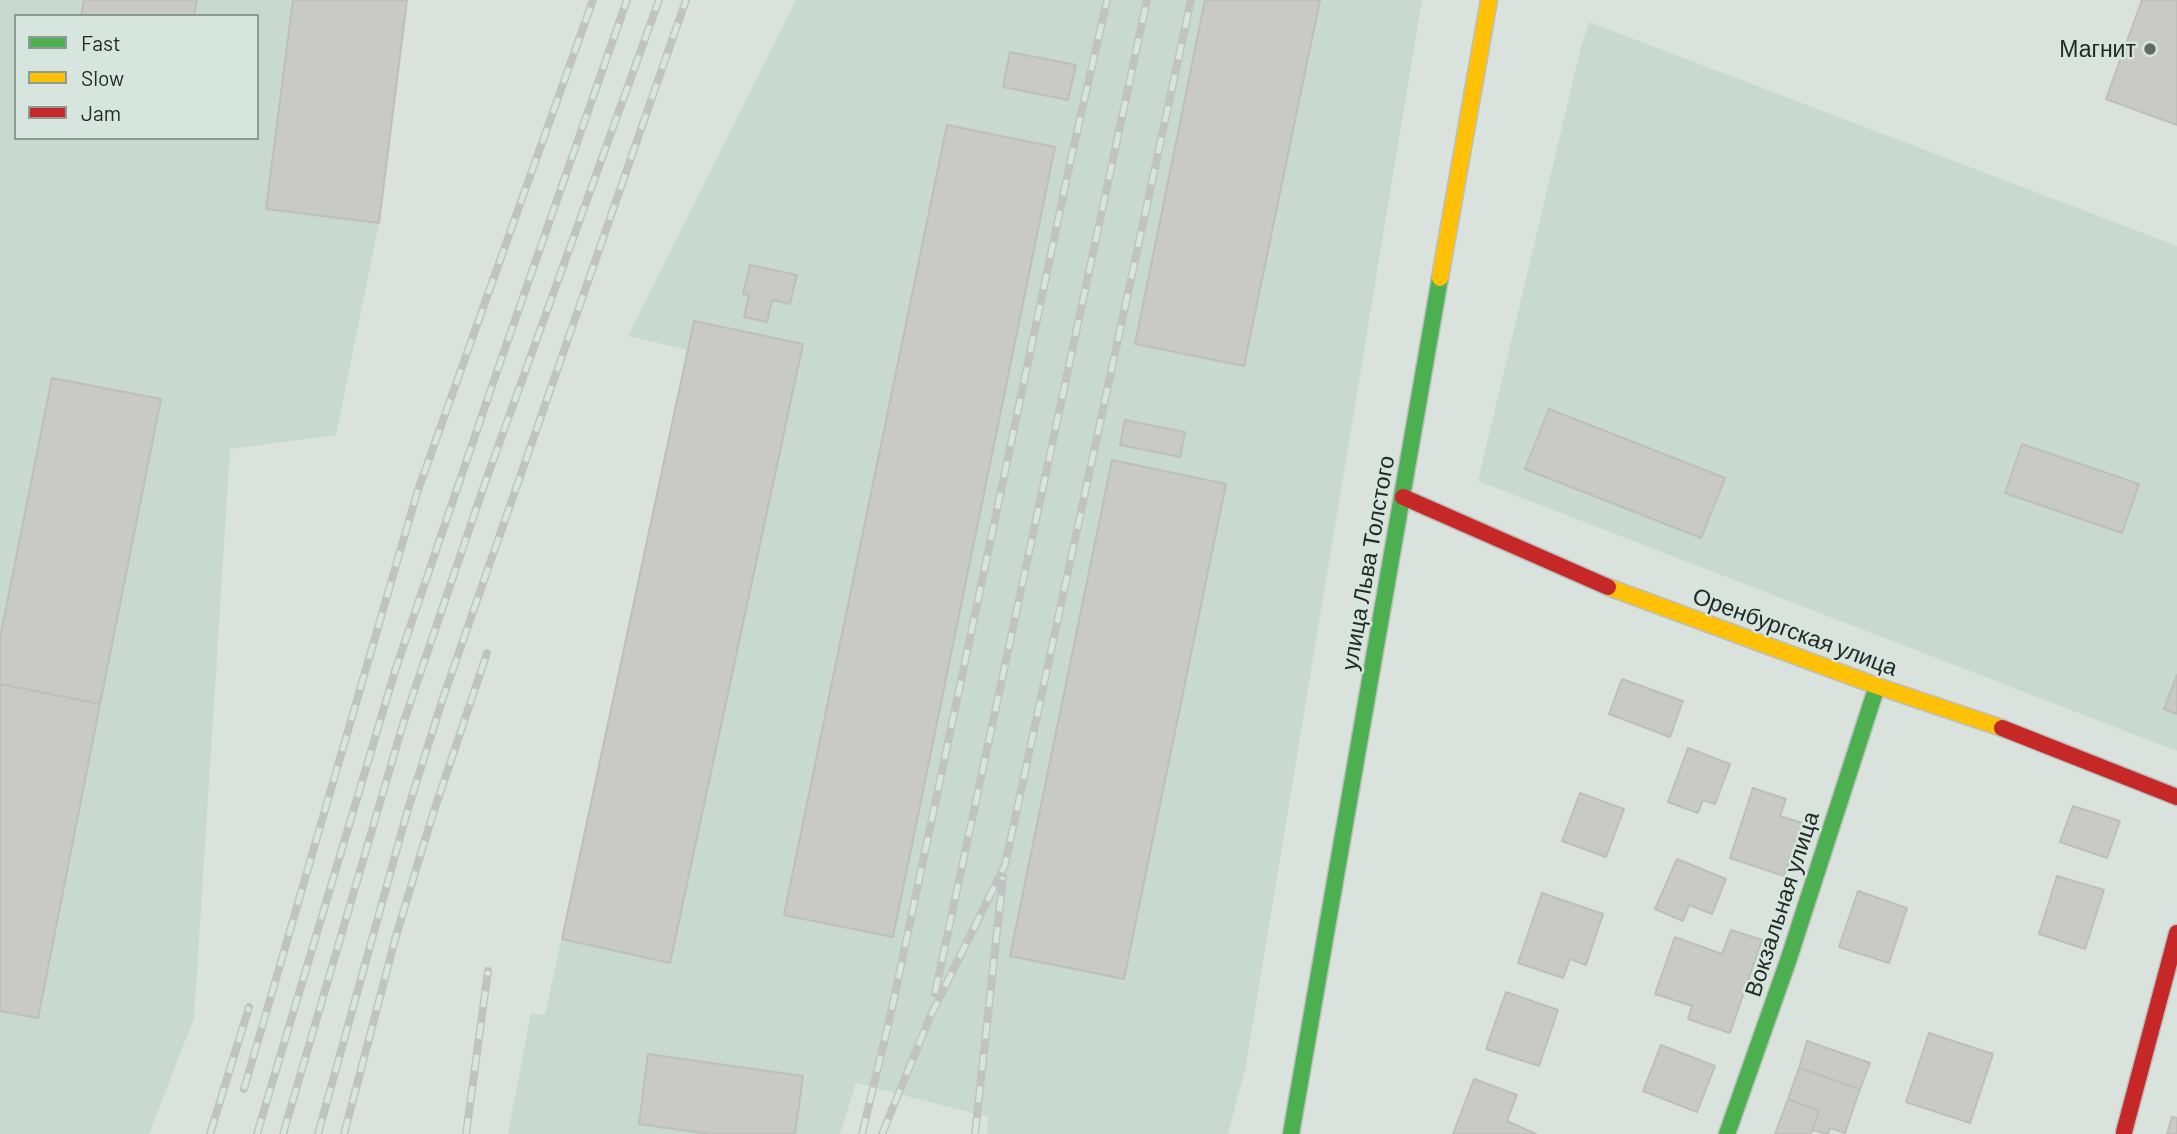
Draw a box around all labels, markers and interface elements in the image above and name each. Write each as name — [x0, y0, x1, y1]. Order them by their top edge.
legend — [14, 14, 259, 140]
text: Fast — [81, 30, 121, 55]
place label: Магнит — [2059, 35, 2136, 63]
marker: Магнит — [2142, 41, 2158, 57]
text: Slow — [81, 65, 124, 90]
text: Jam — [81, 100, 121, 125]
street label: улица Льва Толстого — [1336, 454, 1400, 672]
street label: Оренбургская улица — [1689, 582, 1901, 682]
street label: Вокзальная улица — [1739, 808, 1825, 1000]

